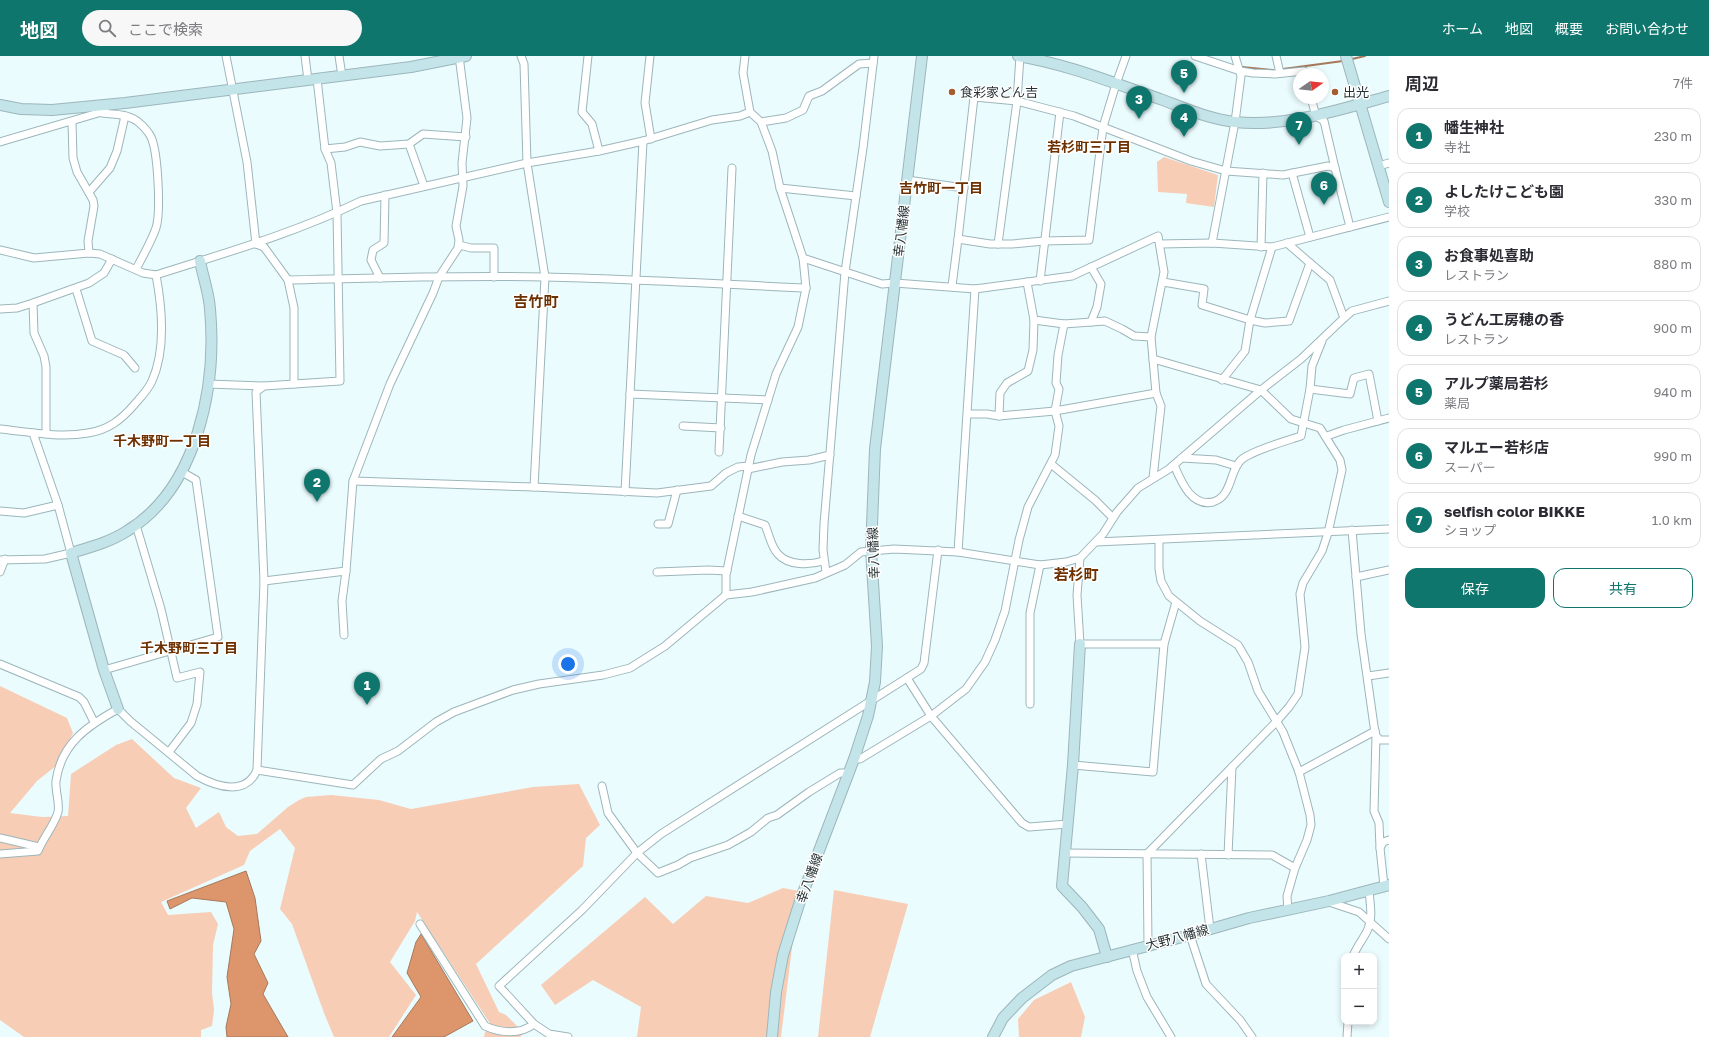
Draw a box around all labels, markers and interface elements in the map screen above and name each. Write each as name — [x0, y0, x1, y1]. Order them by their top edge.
search box — [82, 10, 362, 46]
icon: search — [96, 17, 118, 39]
text: 地図 — [20, 18, 58, 41]
text: ここで検索 — [128, 20, 203, 38]
text: ホーム — [1441, 20, 1483, 37]
text: 地図 — [1505, 20, 1533, 37]
text: 概要 — [1555, 20, 1583, 37]
text: お問い合わせ — [1605, 20, 1689, 37]
pin: 5 — [1171, 60, 1197, 93]
north arrow — [1293, 68, 1329, 104]
text: 周辺 — [1405, 73, 1439, 94]
text: 7件 — [1673, 75, 1693, 91]
place label: 食彩家どん吉 — [960, 84, 1038, 100]
place label: 出光 — [1343, 84, 1369, 100]
pin: 3 — [1126, 86, 1152, 119]
marker: 食彩家どん吉 — [947, 87, 957, 97]
marker: 出光 — [1330, 87, 1340, 97]
pin: 4 — [1171, 104, 1197, 137]
pin: 7 — [1286, 112, 1312, 145]
text: 幡生神社 — [1444, 118, 1504, 136]
text: 1 — [1416, 128, 1422, 144]
text: 230 m — [1654, 128, 1692, 144]
district label: 若杉町三丁目 — [1047, 138, 1131, 155]
text: 寺社 — [1444, 139, 1470, 155]
pin: 6 — [1311, 172, 1337, 205]
district label: 吉竹町一丁目 — [899, 179, 983, 196]
text: よしたけこども園 — [1444, 182, 1564, 200]
text: 2 — [1415, 192, 1423, 208]
text: 330 m — [1654, 192, 1692, 208]
text: 学校 — [1444, 203, 1470, 219]
street label: 幸八幡線 — [890, 204, 912, 258]
text: お食事処喜助 — [1444, 246, 1534, 264]
text: 3 — [1415, 256, 1423, 272]
text: 880 m — [1653, 256, 1692, 272]
text: レストラン — [1444, 267, 1509, 283]
district label: 吉竹町 — [513, 292, 559, 310]
text: うどん工房穂の香 — [1444, 310, 1564, 328]
text: 4 — [1415, 320, 1423, 336]
text: 900 m — [1653, 320, 1692, 336]
text: レストラン — [1444, 331, 1509, 347]
text: アルプ薬局若杉 — [1444, 374, 1549, 392]
text: 5 — [1415, 384, 1423, 400]
text: 940 m — [1653, 384, 1692, 400]
text: 薬局 — [1444, 395, 1470, 411]
district label: 千木野町一丁目 — [113, 432, 211, 449]
text: マルエー若杉店 — [1444, 438, 1549, 456]
text: 6 — [1415, 448, 1423, 464]
text: 990 m — [1653, 448, 1692, 464]
text: スーパー — [1444, 459, 1496, 475]
pin: 2 — [304, 469, 330, 502]
text: selfish color BIKKE — [1444, 502, 1585, 520]
text: 7 — [1415, 512, 1423, 528]
text: 1.0 km — [1652, 512, 1692, 528]
text: ショップ — [1444, 522, 1496, 538]
street label: 幸八幡線 — [864, 527, 882, 579]
district label: 若杉町 — [1053, 565, 1099, 583]
button: 保存 — [1405, 568, 1545, 608]
button: 共有 — [1553, 568, 1693, 608]
district label: 千木野町三丁目 — [140, 639, 238, 656]
your location — [558, 654, 578, 674]
pin: 1 — [354, 672, 380, 705]
street label: 幸八幡線 — [793, 851, 825, 905]
street label: 大野八幡線 — [1144, 921, 1210, 953]
map controls — [1341, 953, 1377, 1025]
button: + — [1341, 953, 1377, 989]
button: − — [1341, 989, 1377, 1025]

